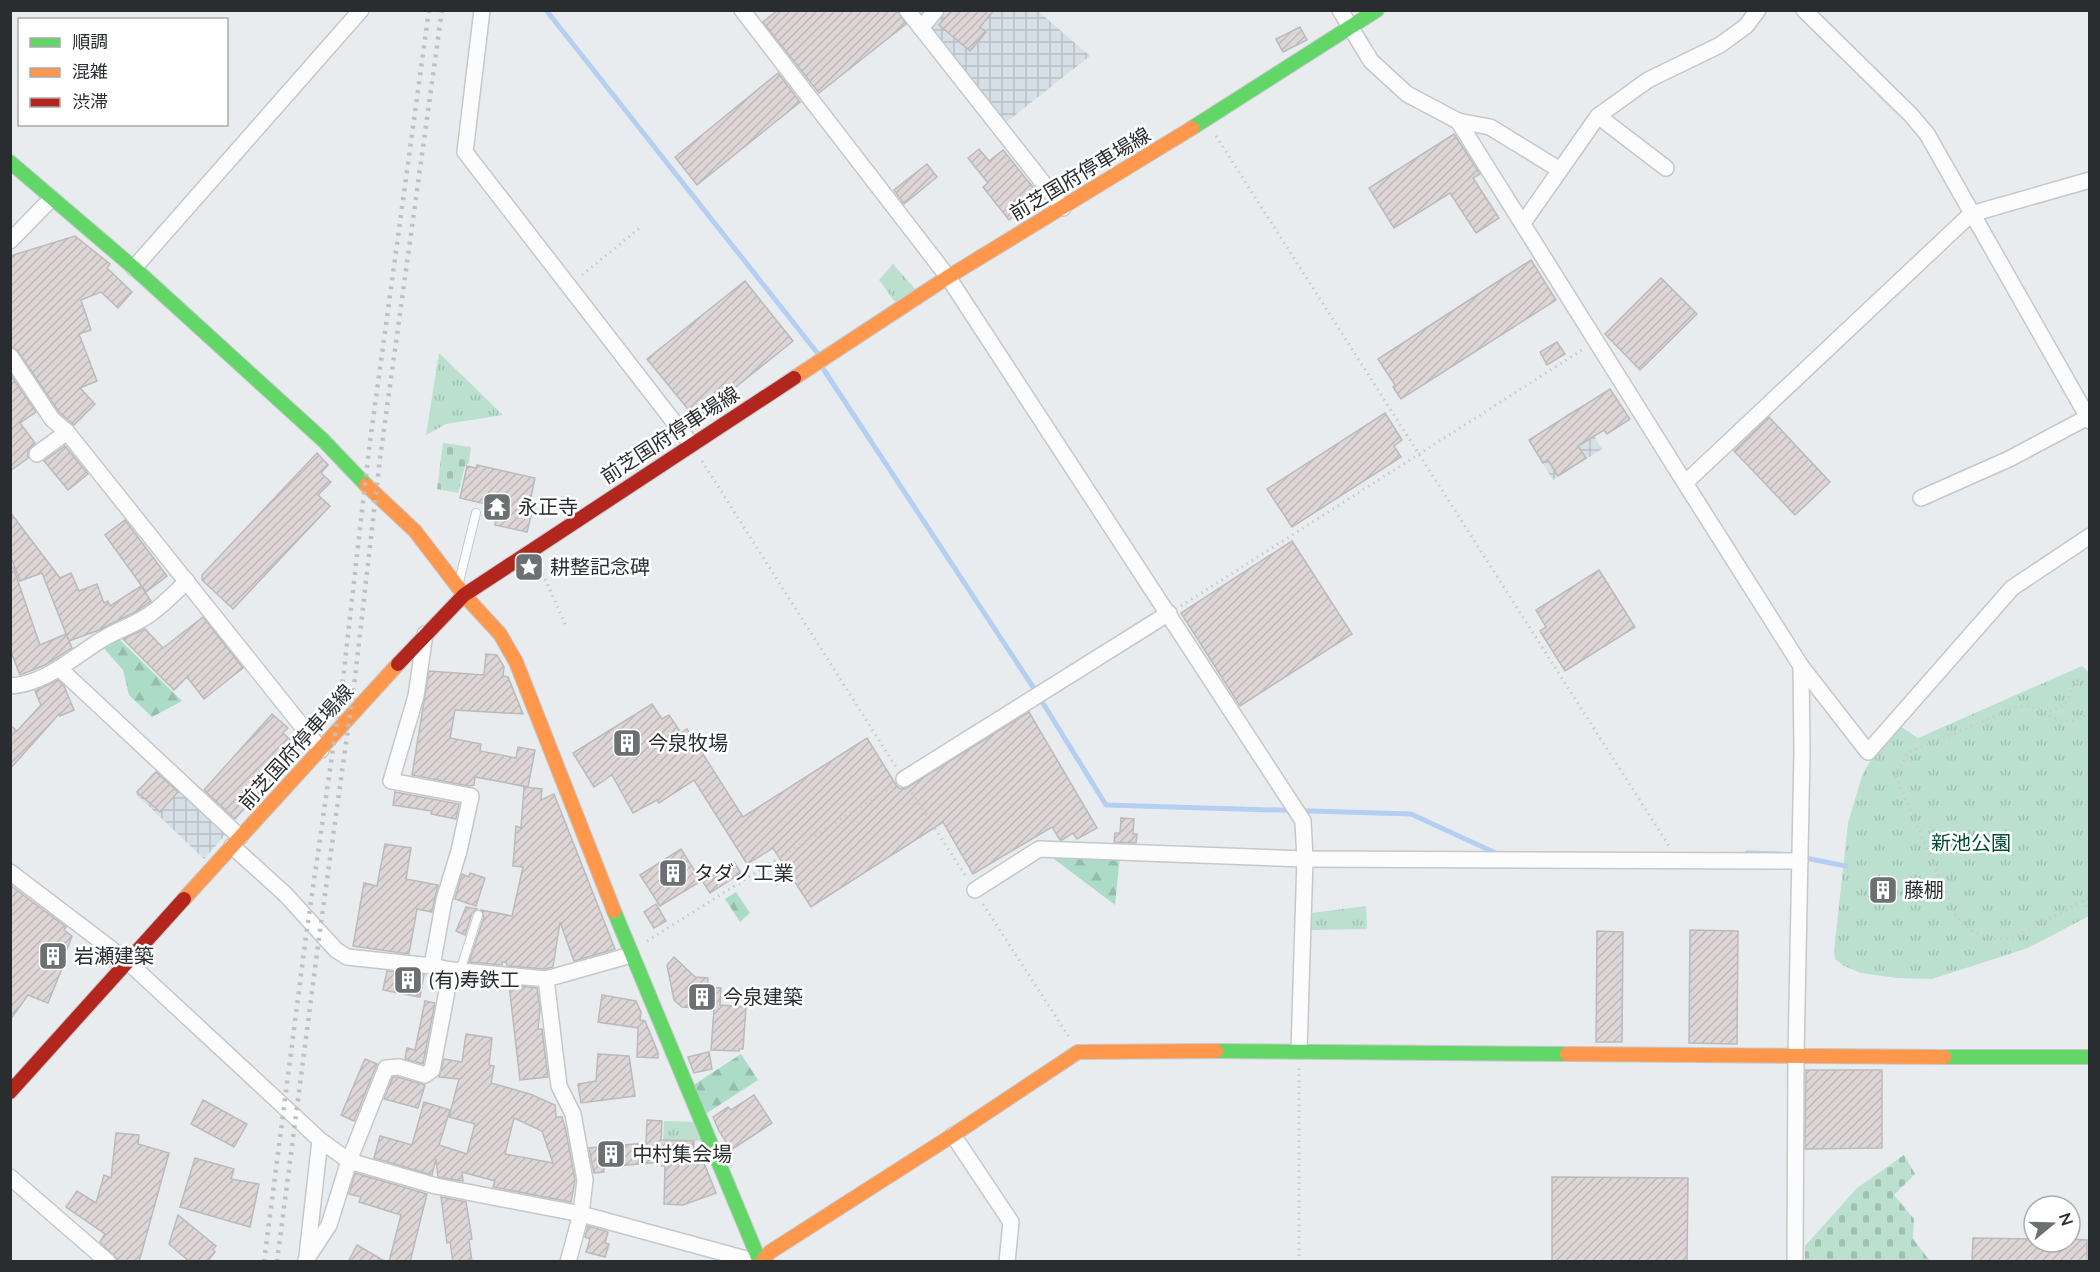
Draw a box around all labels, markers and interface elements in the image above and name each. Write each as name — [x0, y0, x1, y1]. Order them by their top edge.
legend — [18, 18, 228, 126]
text: 順調 — [72, 30, 108, 52]
text: 混雑 — [72, 60, 108, 82]
text: 渋滞 — [72, 90, 108, 112]
street label: 前芝国府停車場線 — [1005, 122, 1154, 225]
street label: 前芝国府停車場線 — [596, 381, 743, 488]
temple icon: 永正寺 — [481, 491, 513, 523]
place label: 永正寺 — [518, 494, 578, 518]
place icon: 耕整記念碑 — [513, 551, 545, 583]
place label: 耕整記念碑 — [550, 554, 650, 578]
street label: 前芝国府停車場線 — [233, 679, 358, 814]
building icon: 今泉牧場 — [611, 727, 643, 759]
place label: 今泉牧場 — [648, 730, 728, 754]
park label: 新池公園 — [1931, 830, 2011, 854]
building icon: タダノ工業 — [657, 857, 689, 889]
place label: タダノ工業 — [694, 860, 793, 884]
building icon: 藤棚 — [1867, 874, 1899, 906]
place label: 藤棚 — [1904, 877, 1944, 901]
building icon: 岩瀬建築 — [37, 940, 69, 972]
place label: 岩瀬建築 — [74, 943, 154, 967]
building icon: (有)寿鉄工 — [392, 964, 424, 996]
place label: (有)寿鉄工 — [429, 967, 520, 991]
building icon: 今泉建築 — [686, 981, 718, 1013]
place label: 今泉建築 — [723, 984, 803, 1008]
building icon: 中村集会場 — [595, 1138, 627, 1170]
place label: 中村集会場 — [632, 1141, 732, 1165]
north arrow — [2022, 1194, 2082, 1254]
text: N — [2056, 1210, 2078, 1228]

